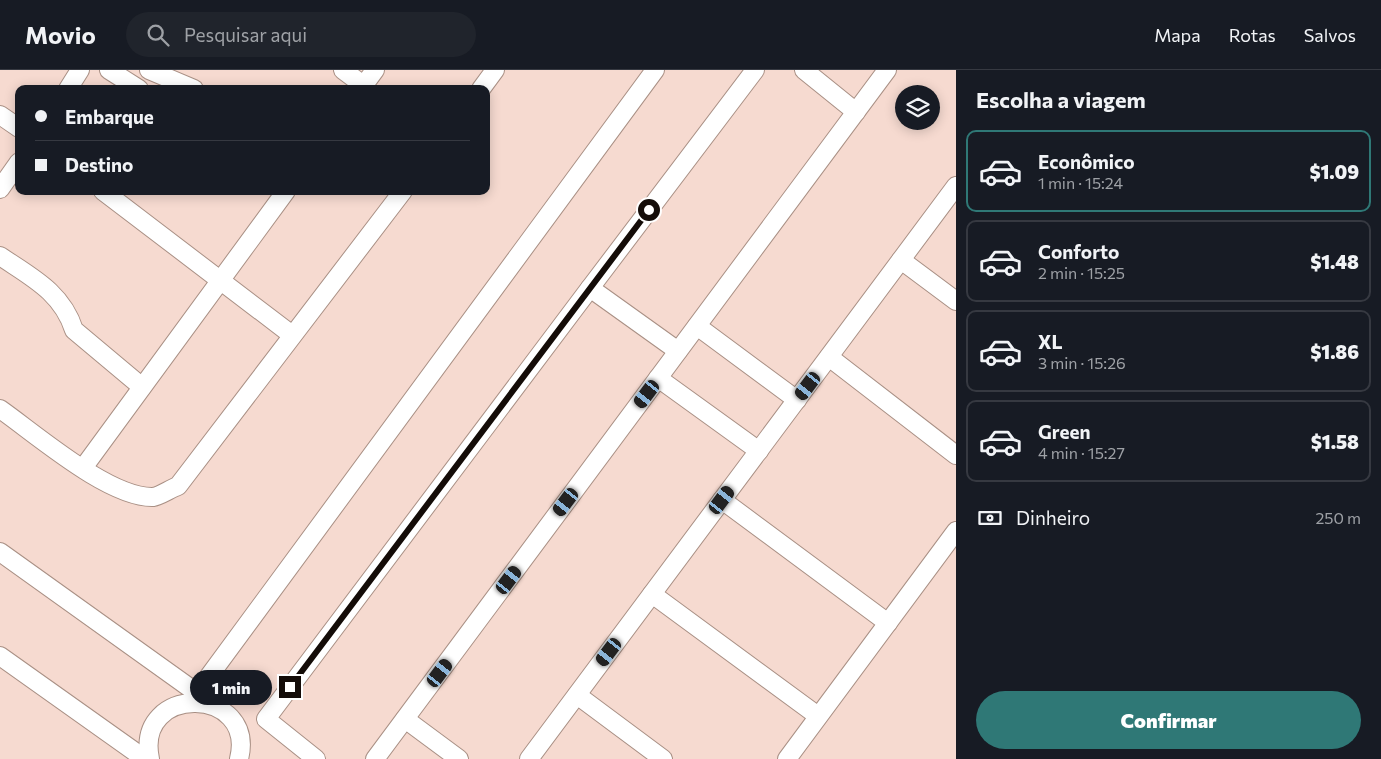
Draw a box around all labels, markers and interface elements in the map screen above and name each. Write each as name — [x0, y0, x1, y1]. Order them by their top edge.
search box — [126, 12, 476, 57]
text: Movio — [25, 20, 96, 49]
icon: search — [144, 21, 172, 49]
text: Pesquisar aqui — [184, 23, 307, 46]
text: Mapa — [1154, 24, 1201, 46]
text: Rotas — [1229, 24, 1276, 46]
text: Salvos — [1304, 24, 1356, 46]
map controls — [895, 85, 940, 130]
button: layers — [895, 85, 940, 130]
text: Escolha a viagem — [976, 86, 1146, 113]
text: Embarque — [65, 105, 154, 128]
icon: car — [978, 149, 1023, 194]
text: Econômico — [1038, 150, 1135, 173]
text: Destino — [65, 153, 133, 176]
text: $1.09 — [1309, 160, 1359, 183]
text: 1 min · 15:24 — [1038, 173, 1123, 192]
route start — [638, 199, 660, 221]
icon: car — [978, 239, 1023, 284]
text: Conforto — [1038, 240, 1119, 263]
text: $1.48 — [1310, 250, 1359, 273]
text: 2 min · 15:25 — [1038, 263, 1125, 282]
icon: car — [978, 329, 1023, 374]
text: XL — [1038, 330, 1063, 353]
text: $1.86 — [1310, 340, 1359, 363]
text: 3 min · 15:26 — [1038, 353, 1126, 372]
car — [792, 370, 823, 402]
car — [631, 378, 662, 410]
icon: car — [978, 419, 1023, 464]
text: Green — [1038, 420, 1090, 443]
text: $1.58 — [1311, 430, 1359, 453]
text: 4 min · 15:27 — [1038, 443, 1125, 462]
car — [706, 484, 737, 516]
car — [550, 486, 581, 518]
icon: cash — [976, 504, 1004, 532]
text: Dinheiro — [1016, 506, 1090, 529]
text: 250 m — [1315, 508, 1361, 527]
car — [493, 564, 524, 596]
car — [593, 636, 624, 668]
car — [424, 657, 455, 689]
callout: 1 min — [190, 670, 272, 704]
route end — [279, 676, 301, 698]
text: 1 min — [212, 678, 250, 697]
button: Confirmar — [976, 691, 1361, 749]

